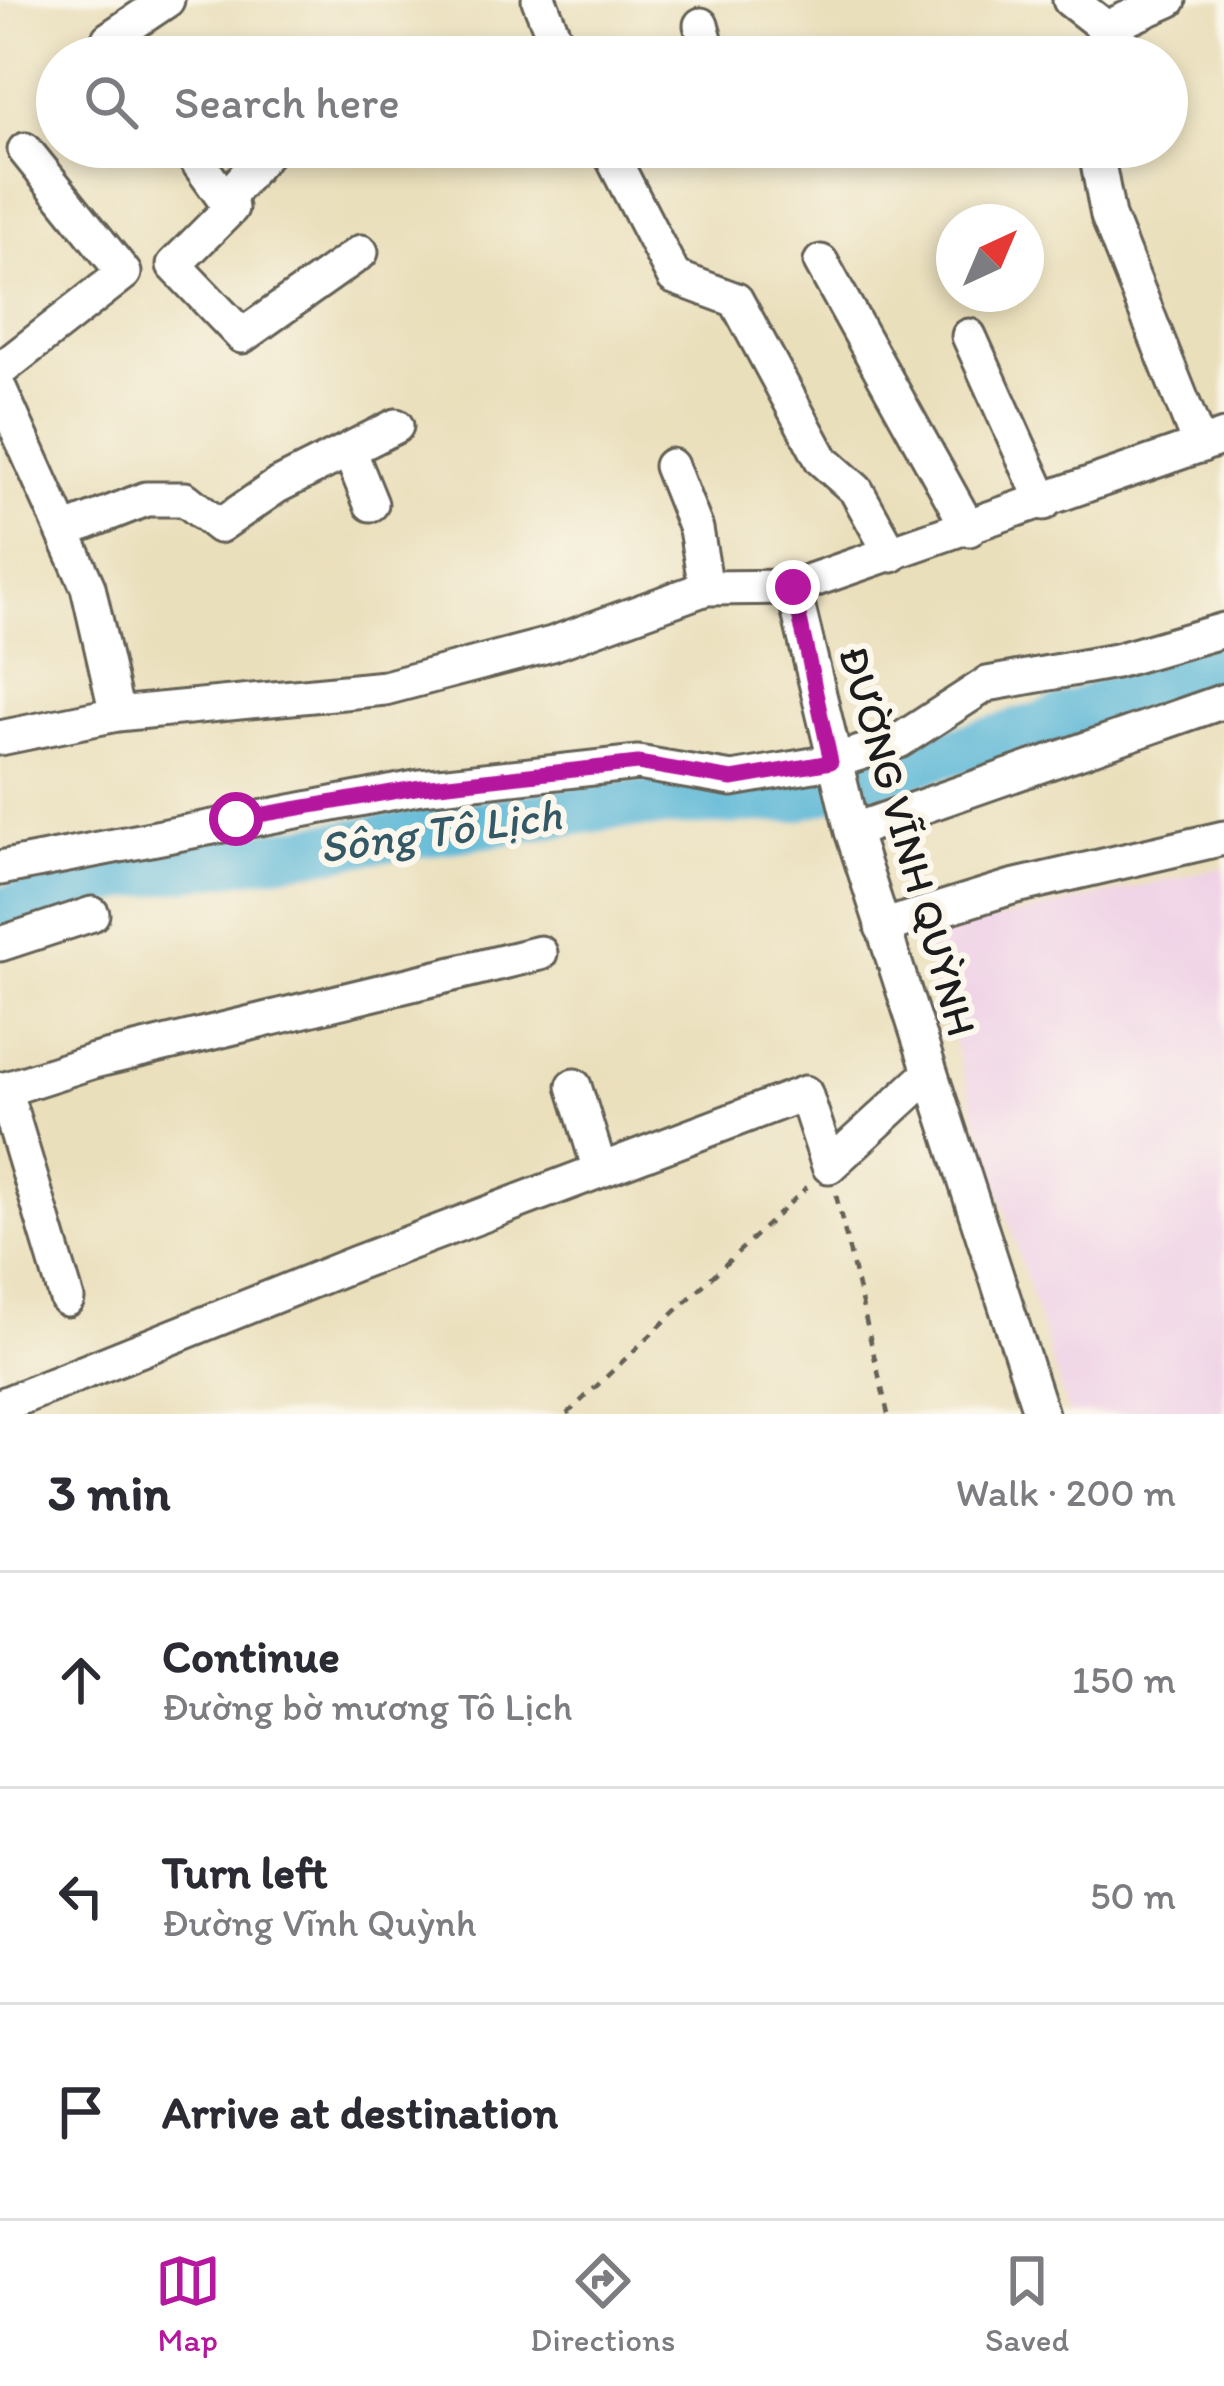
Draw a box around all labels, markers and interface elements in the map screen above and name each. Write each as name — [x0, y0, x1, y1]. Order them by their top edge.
search box — [36, 36, 1188, 168]
icon: search — [78, 69, 144, 135]
text: Search here — [174, 75, 400, 129]
north arrow — [936, 204, 1044, 312]
route end — [766, 560, 820, 614]
street label: ĐƯỜNG VĨNH QUỲNH — [828, 640, 988, 1042]
water label: Sông Tô Lịch — [316, 786, 565, 874]
route start — [209, 792, 263, 846]
text: 3 min — [48, 1462, 170, 1523]
text: Walk · 200 m — [956, 1469, 1176, 1516]
text: Continue — [162, 1629, 340, 1683]
icon: ahead — [48, 1647, 114, 1713]
text: 150 m — [1072, 1656, 1176, 1703]
text: Đường bờ mương Tô Lịch — [162, 1683, 572, 1730]
text: Turn left — [162, 1845, 328, 1899]
icon: left — [48, 1863, 114, 1929]
text: 50 m — [1090, 1872, 1176, 1919]
text: Đường Vĩnh Quỳnh — [162, 1899, 477, 1946]
icon: arrive — [48, 2079, 114, 2145]
text: Arrive at destination — [162, 2085, 558, 2139]
tab: Map — [155, 2248, 221, 2359]
tab: Directions — [530, 2248, 675, 2359]
tab: Saved — [985, 2248, 1069, 2359]

